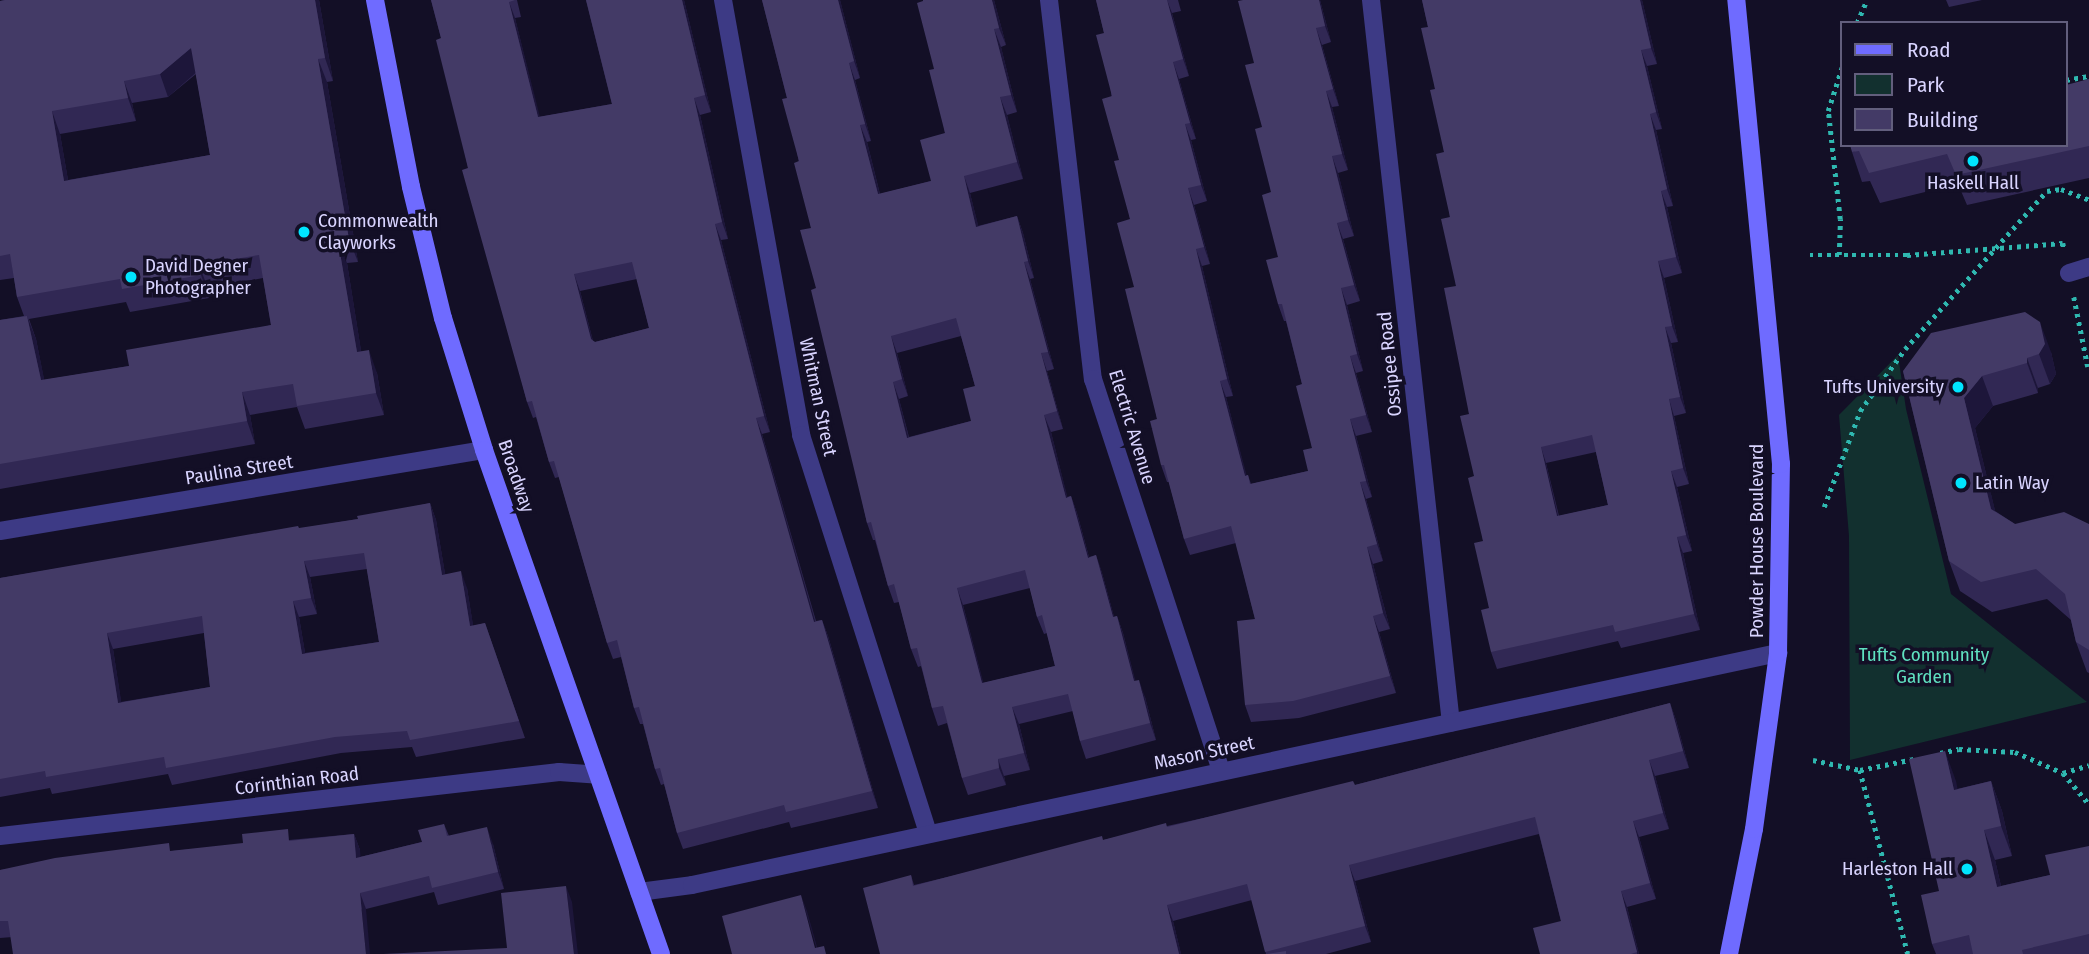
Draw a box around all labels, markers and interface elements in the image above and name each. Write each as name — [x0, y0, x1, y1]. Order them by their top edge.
legend — [1840, 21, 2068, 147]
text: Road — [1907, 37, 1951, 63]
text: Park — [1907, 72, 1944, 98]
text: Building — [1907, 107, 1978, 133]
marker: Haskell Hall — [1965, 153, 1981, 169]
place label: Haskell Hall — [1927, 172, 2019, 194]
place label: Commonwealth Clayworks — [318, 210, 439, 254]
marker: Commonwealth Clayworks — [296, 224, 312, 240]
place label: David Degner Photographer — [145, 255, 251, 299]
marker: David Degner Photographer — [123, 269, 139, 285]
street label: Ossipee Road — [1373, 310, 1407, 418]
street label: Whitman Street — [794, 336, 842, 458]
street label: Electric Avenue — [1104, 367, 1160, 487]
place label: Tufts University — [1824, 376, 1944, 398]
marker: Tufts University — [1950, 379, 1966, 395]
street label: Broadway — [493, 437, 539, 515]
street label: Powder House Boulevard — [1746, 444, 1768, 638]
street label: Paulina Street — [184, 450, 294, 490]
place label: Latin Way — [1975, 472, 2049, 494]
marker: Latin Way — [1953, 475, 1969, 491]
park label: Tufts Community Garden — [1859, 644, 1989, 688]
street label: Mason Street — [1152, 731, 1256, 775]
street label: Corinthian Road — [234, 762, 360, 800]
place label: Harleston Hall — [1842, 858, 1953, 880]
marker: Harleston Hall — [1959, 861, 1975, 877]

